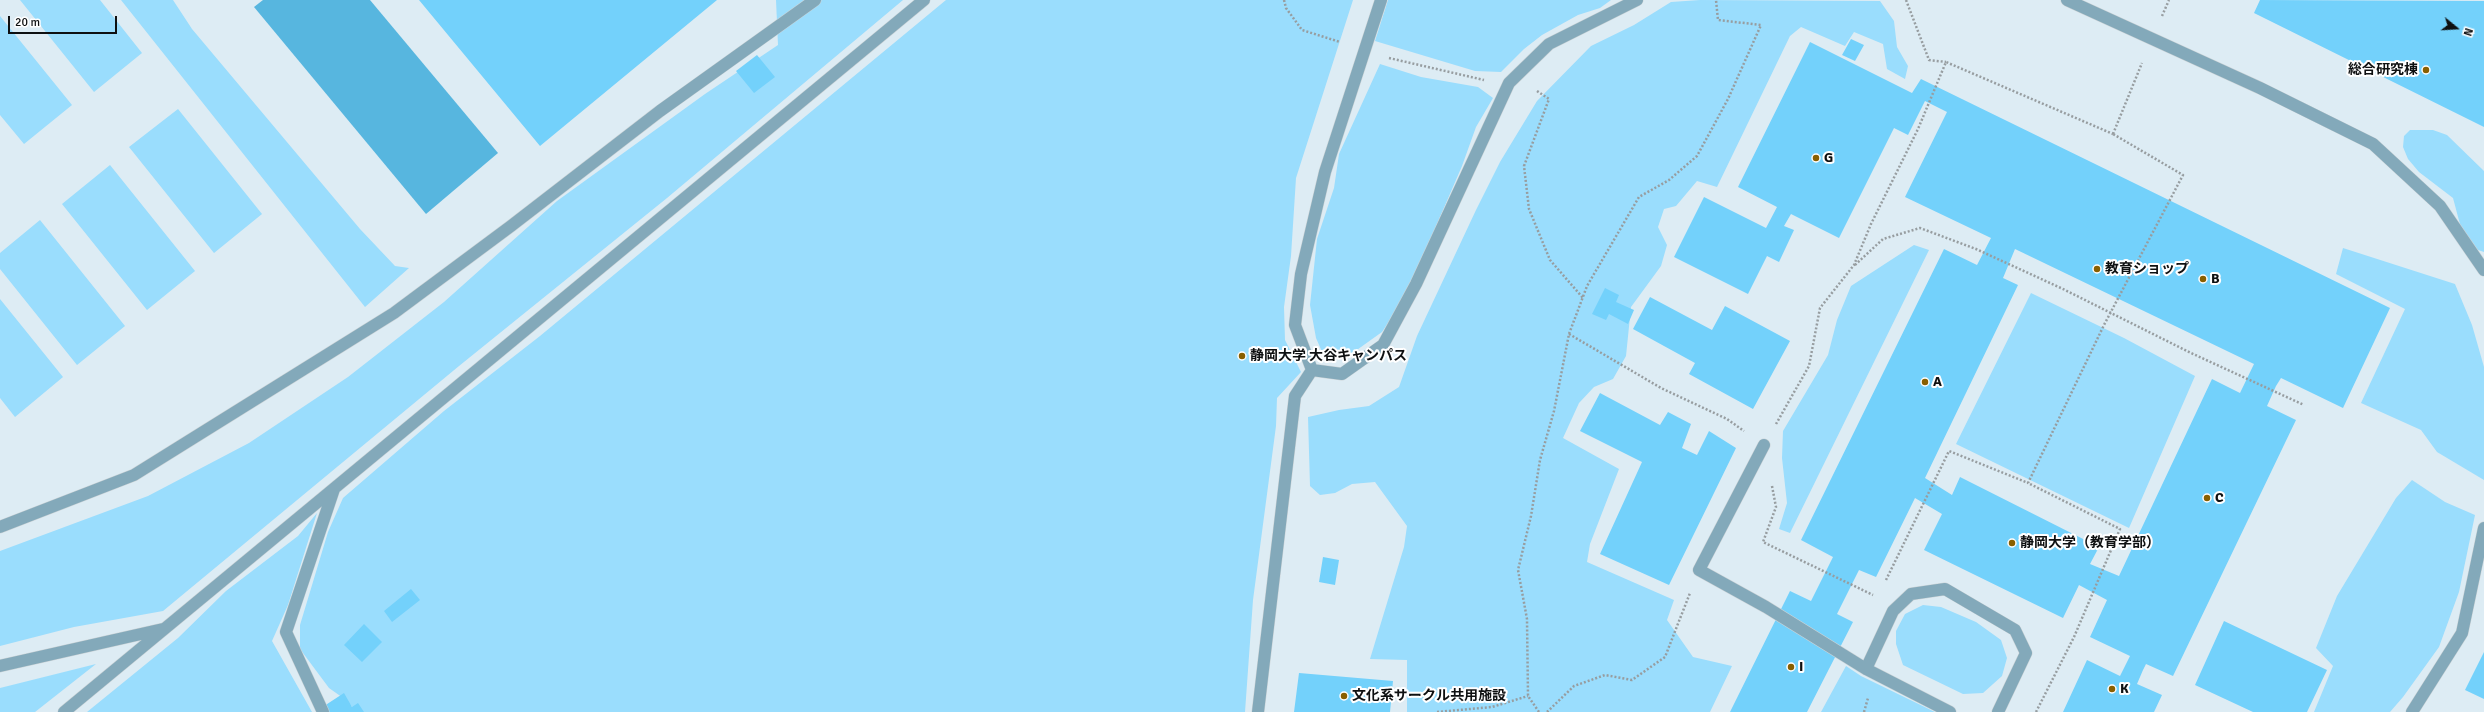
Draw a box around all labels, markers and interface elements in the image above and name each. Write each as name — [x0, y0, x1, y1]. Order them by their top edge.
scale bar — [10, 8, 119, 34]
north arrow — [2436, 8, 2476, 48]
text: 20 m — [15, 15, 40, 30]
text: N — [2461, 26, 2475, 38]
place label: 総合研究棟 — [2348, 62, 2418, 78]
marker: 総合研究棟 — [2421, 65, 2431, 75]
place label: G — [1824, 150, 1833, 166]
marker: G — [1811, 153, 1821, 163]
place label: 教育ショップ — [2105, 261, 2189, 277]
marker: 教育ショップ — [2092, 264, 2102, 274]
place label: B — [2211, 271, 2220, 287]
marker: B — [2198, 274, 2208, 284]
place label: 静岡大学 大谷キャンパス — [1250, 348, 1407, 364]
marker: 静岡大学 大谷キャンパス — [1237, 351, 1247, 361]
place label: A — [1933, 374, 1942, 390]
marker: A — [1920, 377, 1930, 387]
place label: C — [2215, 490, 2224, 506]
marker: C — [2202, 493, 2212, 503]
place label: 静岡大学（教育学部） — [2020, 535, 2160, 551]
marker: 静岡大学（教育学部） — [2007, 538, 2017, 548]
place label: I — [1799, 659, 1803, 675]
marker: I — [1786, 662, 1796, 672]
place label: K — [2120, 681, 2129, 697]
marker: K — [2107, 684, 2117, 694]
place label: 文化系サークル共用施設 — [1352, 688, 1506, 704]
marker: 文化系サークル共用施設 — [1339, 691, 1349, 701]

